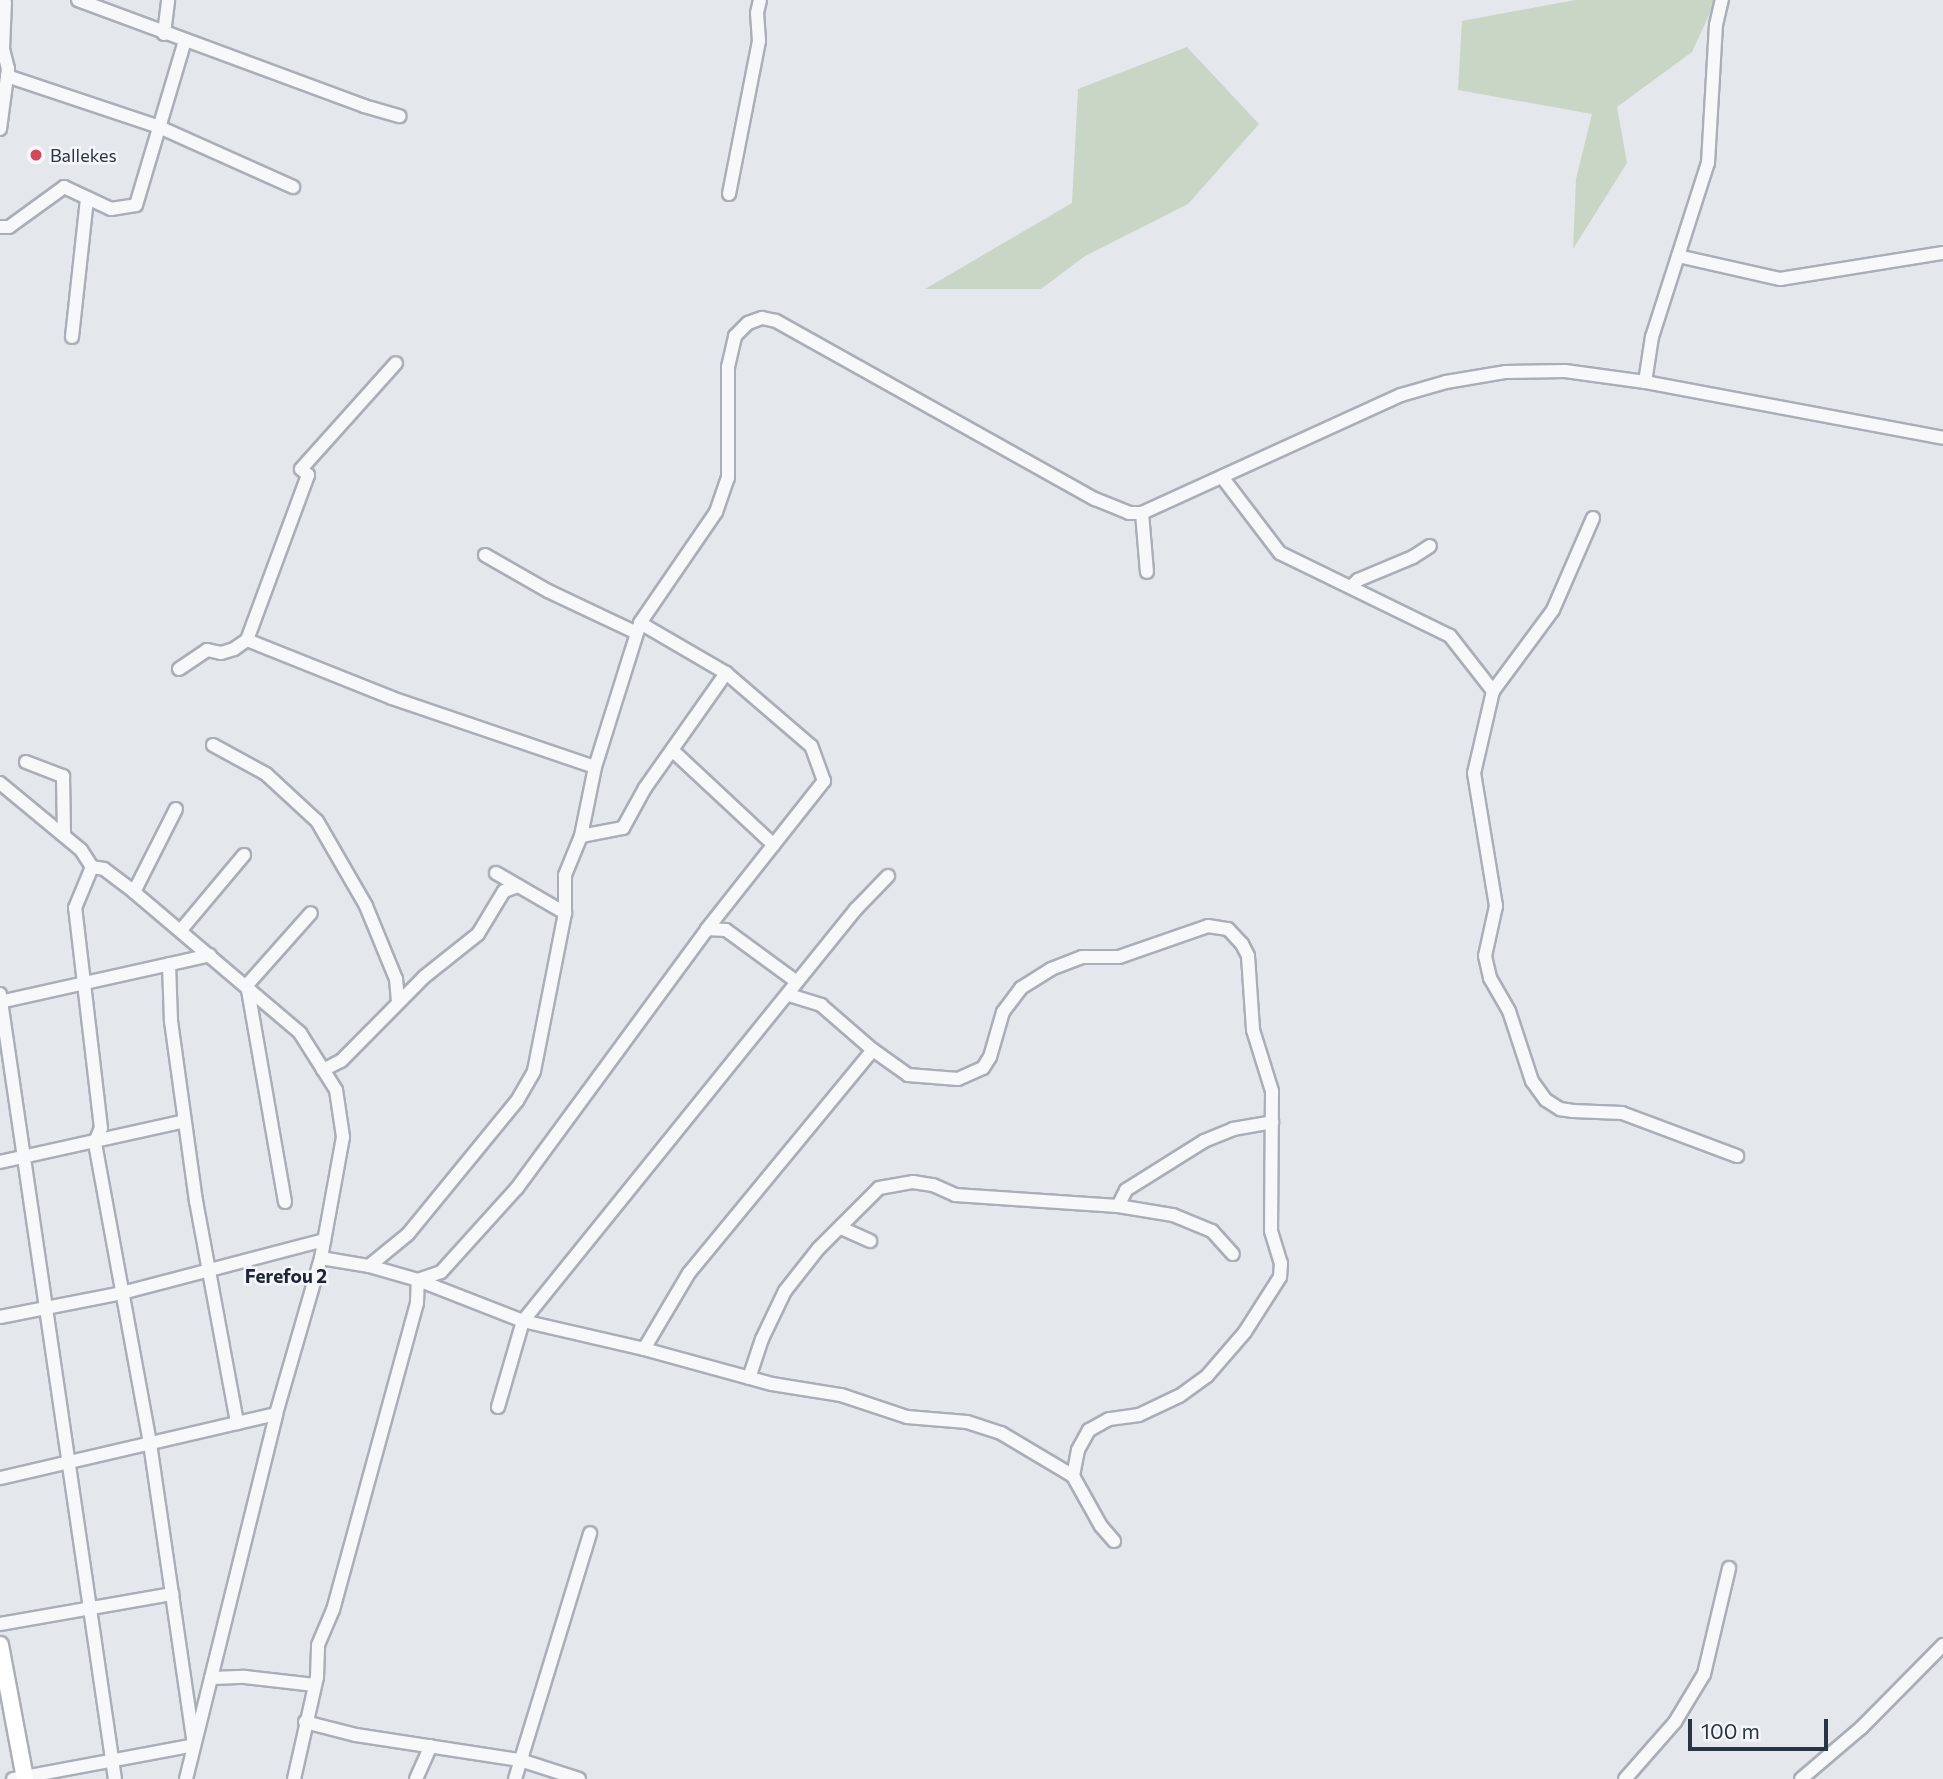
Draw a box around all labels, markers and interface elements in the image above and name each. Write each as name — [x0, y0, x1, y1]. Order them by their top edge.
place label: Ballekes — [50, 144, 117, 166]
marker: Ballekes — [28, 147, 44, 163]
district label: Ferefou 2 — [245, 1265, 327, 1287]
scale bar — [1691, 1706, 1831, 1750]
text: 100 m — [1701, 1718, 1760, 1743]

